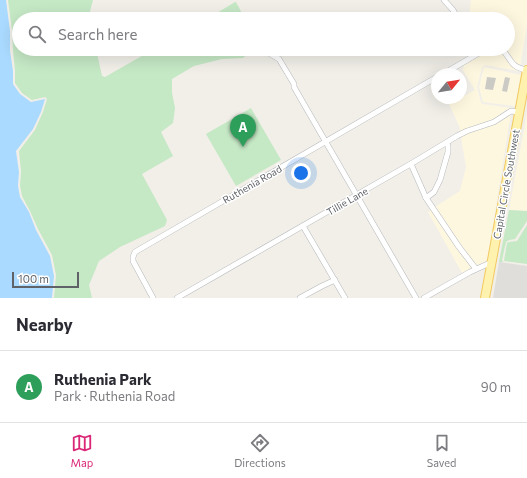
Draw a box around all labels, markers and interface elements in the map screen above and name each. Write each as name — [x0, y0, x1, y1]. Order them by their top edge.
search box — [12, 12, 515, 56]
icon: search — [26, 23, 48, 45]
text: Search here — [58, 25, 137, 43]
north arrow — [431, 68, 467, 104]
pin: A — [230, 114, 256, 147]
street label: Capital Circle Southwest — [490, 128, 522, 240]
street label: Ruthenia Road — [220, 162, 284, 206]
your location — [291, 163, 311, 183]
street label: Tillie Lane — [324, 184, 370, 218]
scale bar — [12, 270, 79, 289]
text: 100 m — [18, 272, 49, 285]
text: Nearby — [16, 314, 73, 335]
text: Ruthenia Park — [54, 370, 152, 388]
text: A — [24, 379, 34, 395]
text: 90 m — [481, 379, 511, 395]
text: Park · Ruthenia Road — [54, 388, 175, 404]
tab: Map — [71, 432, 93, 469]
tab: Directions — [234, 432, 286, 469]
tab: Saved — [427, 432, 456, 469]

